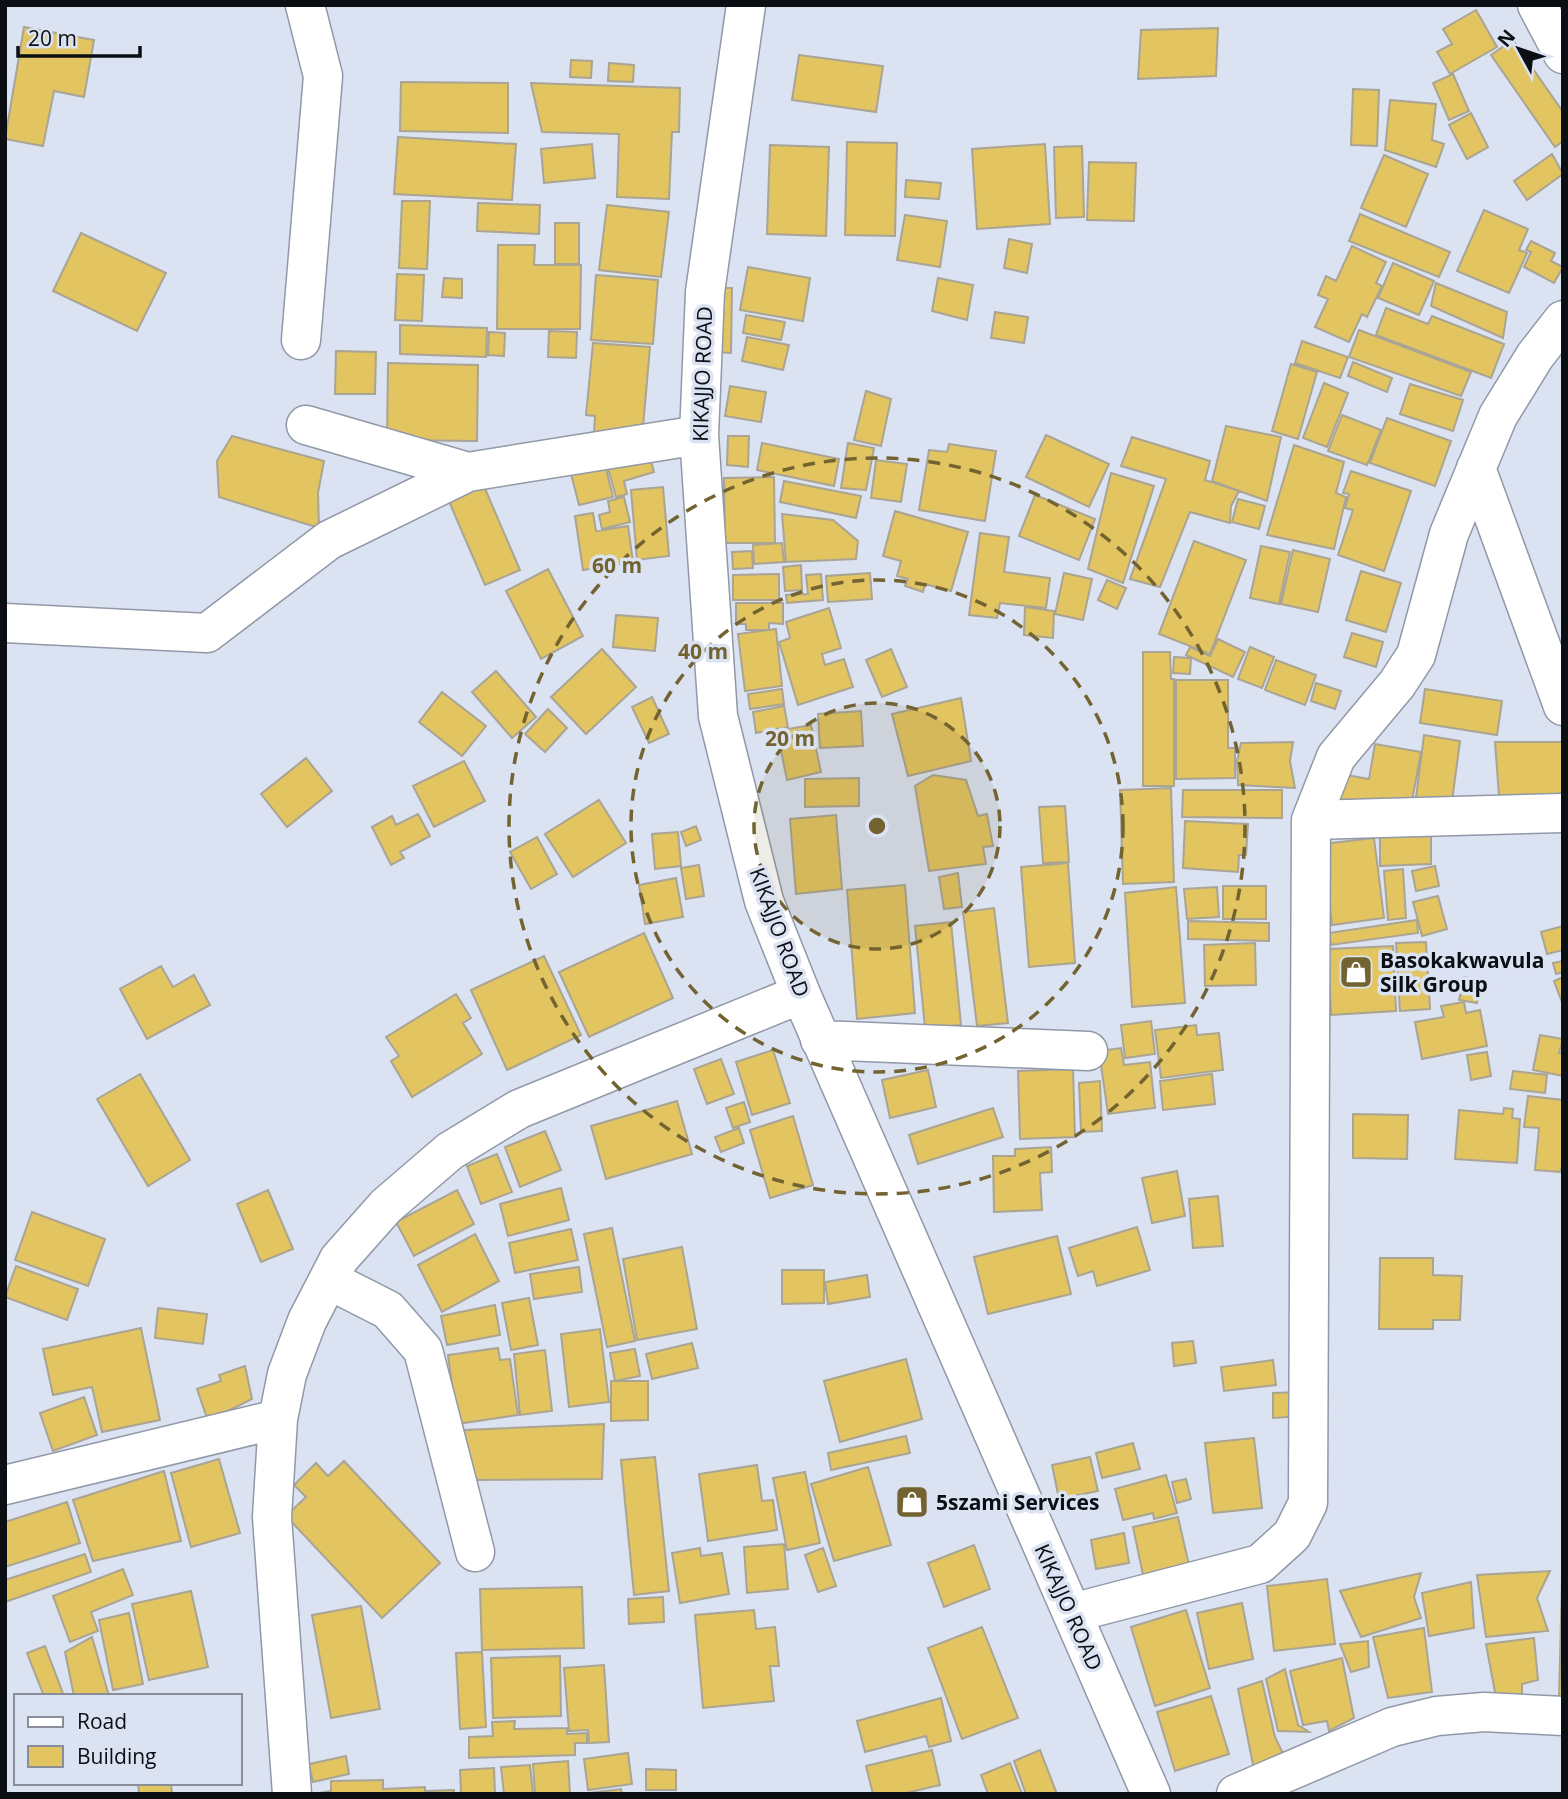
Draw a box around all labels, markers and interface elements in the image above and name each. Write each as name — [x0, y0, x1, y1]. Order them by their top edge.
scale bar — [18, 14, 140, 58]
north arrow — [1484, 14, 1554, 84]
text: 20 m — [28, 24, 77, 52]
text: N — [1491, 24, 1521, 52]
street label: KIKAJJO ROAD — [686, 306, 718, 442]
text: 60 m — [592, 551, 642, 579]
text: 40 m — [678, 637, 728, 665]
text: 20 m — [765, 724, 815, 752]
centre of rings — [865, 814, 889, 838]
street label: KIKAJJO ROAD — [744, 863, 816, 1001]
place label: Basokakwavula Silk Group — [1380, 946, 1544, 998]
shop icon: Basokakwavula Silk Group — [1337, 953, 1375, 991]
shop icon: 5szami Services — [893, 1483, 931, 1521]
place label: 5szami Services — [936, 1488, 1099, 1516]
street label: KIKAJJO ROAD — [1029, 1539, 1109, 1675]
legend — [14, 1694, 242, 1785]
text: Road — [77, 1707, 127, 1735]
text: Building — [77, 1742, 156, 1770]

